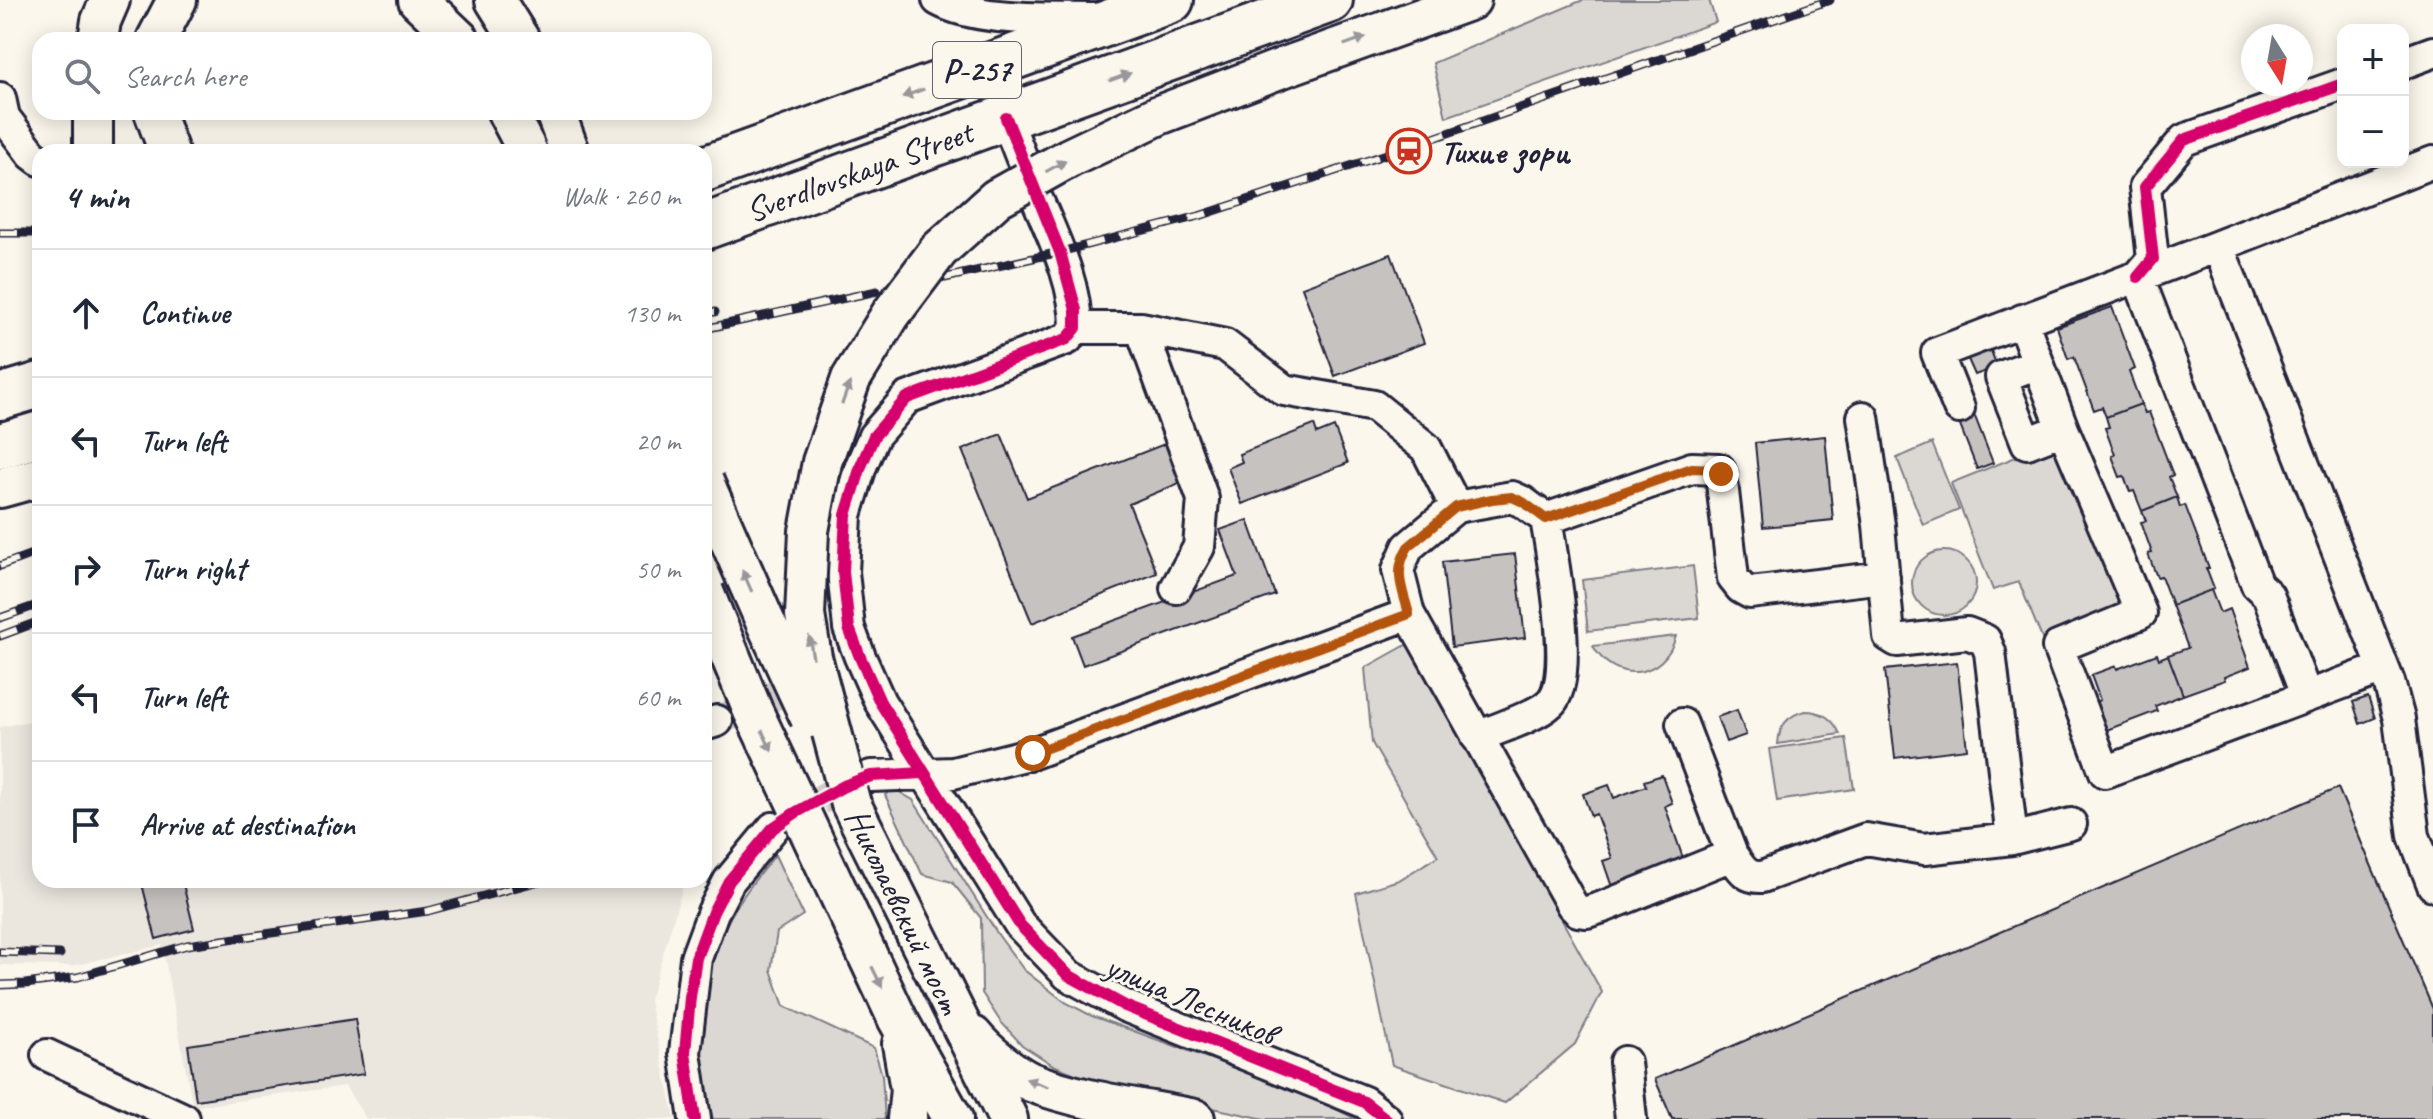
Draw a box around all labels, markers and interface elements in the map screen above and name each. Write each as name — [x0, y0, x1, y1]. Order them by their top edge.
north arrow — [2241, 24, 2313, 96]
map controls — [2337, 24, 2409, 168]
button: + — [2337, 24, 2409, 96]
search box — [32, 32, 712, 120]
one-way arrow — [1343, 35, 1367, 47]
road number: Р-257 — [933, 42, 1021, 98]
icon: search — [60, 54, 104, 98]
text: Search here — [124, 57, 246, 95]
one-way arrow — [1108, 70, 1132, 83]
one-way arrow — [901, 87, 925, 99]
button: − — [2337, 96, 2409, 168]
street label: Sverdlovskaya Street — [740, 109, 982, 232]
station icon: Тихие зори — [1385, 127, 1433, 175]
place label: Тихие зори — [1440, 130, 1571, 174]
one-way arrow — [1044, 159, 1067, 172]
text: 4 min — [64, 175, 129, 218]
text: Walk · 260 m — [563, 180, 680, 213]
icon: ahead — [64, 291, 108, 335]
text: Continue — [140, 294, 230, 332]
text: 130 m — [624, 297, 680, 330]
one-way arrow — [840, 381, 853, 405]
icon: left — [64, 419, 108, 463]
text: Turn left — [140, 422, 227, 460]
text: 20 m — [636, 425, 680, 458]
route end — [1703, 456, 1739, 492]
icon: right — [64, 547, 108, 591]
text: Turn right — [140, 550, 245, 588]
text: 50 m — [636, 553, 680, 586]
one-way arrow — [740, 569, 754, 593]
one-way arrow — [804, 634, 816, 659]
icon: left — [64, 675, 108, 719]
text: Turn left — [140, 678, 227, 716]
text: 60 m — [636, 681, 680, 714]
one-way arrow — [760, 730, 774, 753]
route start — [1015, 735, 1051, 771]
street label: Николаевский мост — [836, 801, 973, 1022]
icon: arrive — [64, 803, 108, 847]
text: Arrive at destination — [140, 806, 355, 844]
street label: улица Лесников — [1097, 943, 1289, 1057]
one-way arrow — [870, 965, 884, 988]
one-way arrow — [1025, 1076, 1049, 1089]

